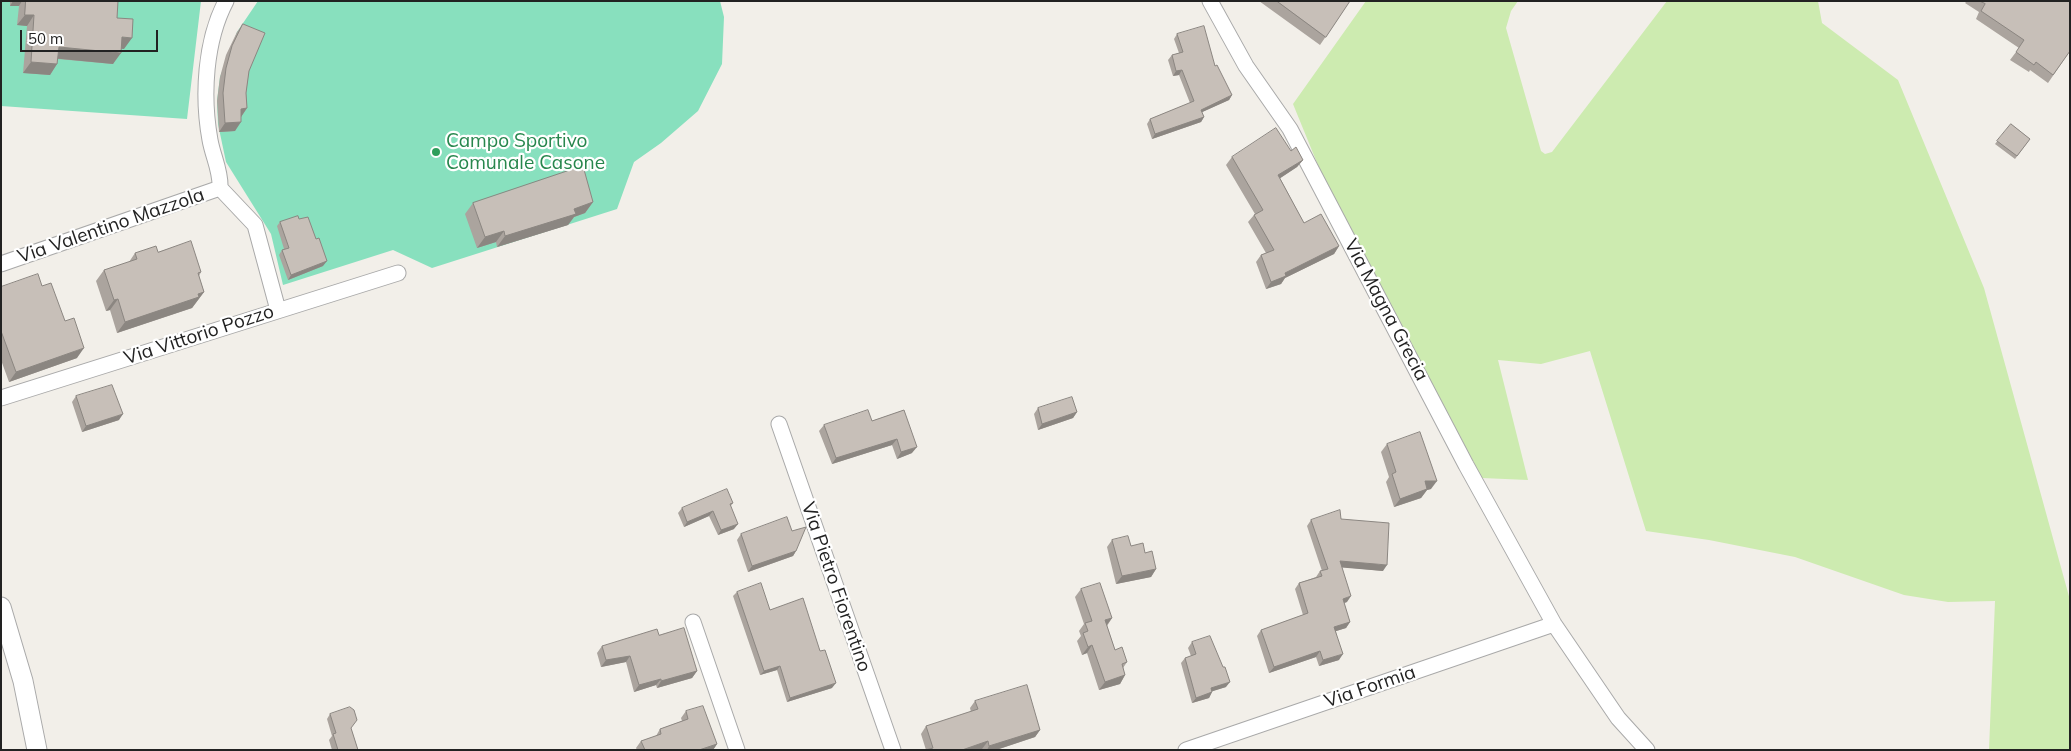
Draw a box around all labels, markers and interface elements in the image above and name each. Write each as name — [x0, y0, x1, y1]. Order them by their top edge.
scale bar — [22, 20, 160, 52]
text: 50 m — [28, 29, 63, 48]
place label: Campo Sportivo Comunale Casone — [446, 130, 605, 174]
marker: Campo Sportivo Comunale Casone — [430, 146, 442, 158]
street label: Via Valentino Mazzola — [15, 183, 207, 269]
street label: Via Magna Grecia — [1339, 235, 1433, 385]
street label: Via Vittorio Pozzo — [121, 300, 277, 370]
street label: Via Pietro Fiorentino — [796, 499, 876, 675]
street label: Via Formia — [1321, 661, 1419, 713]

